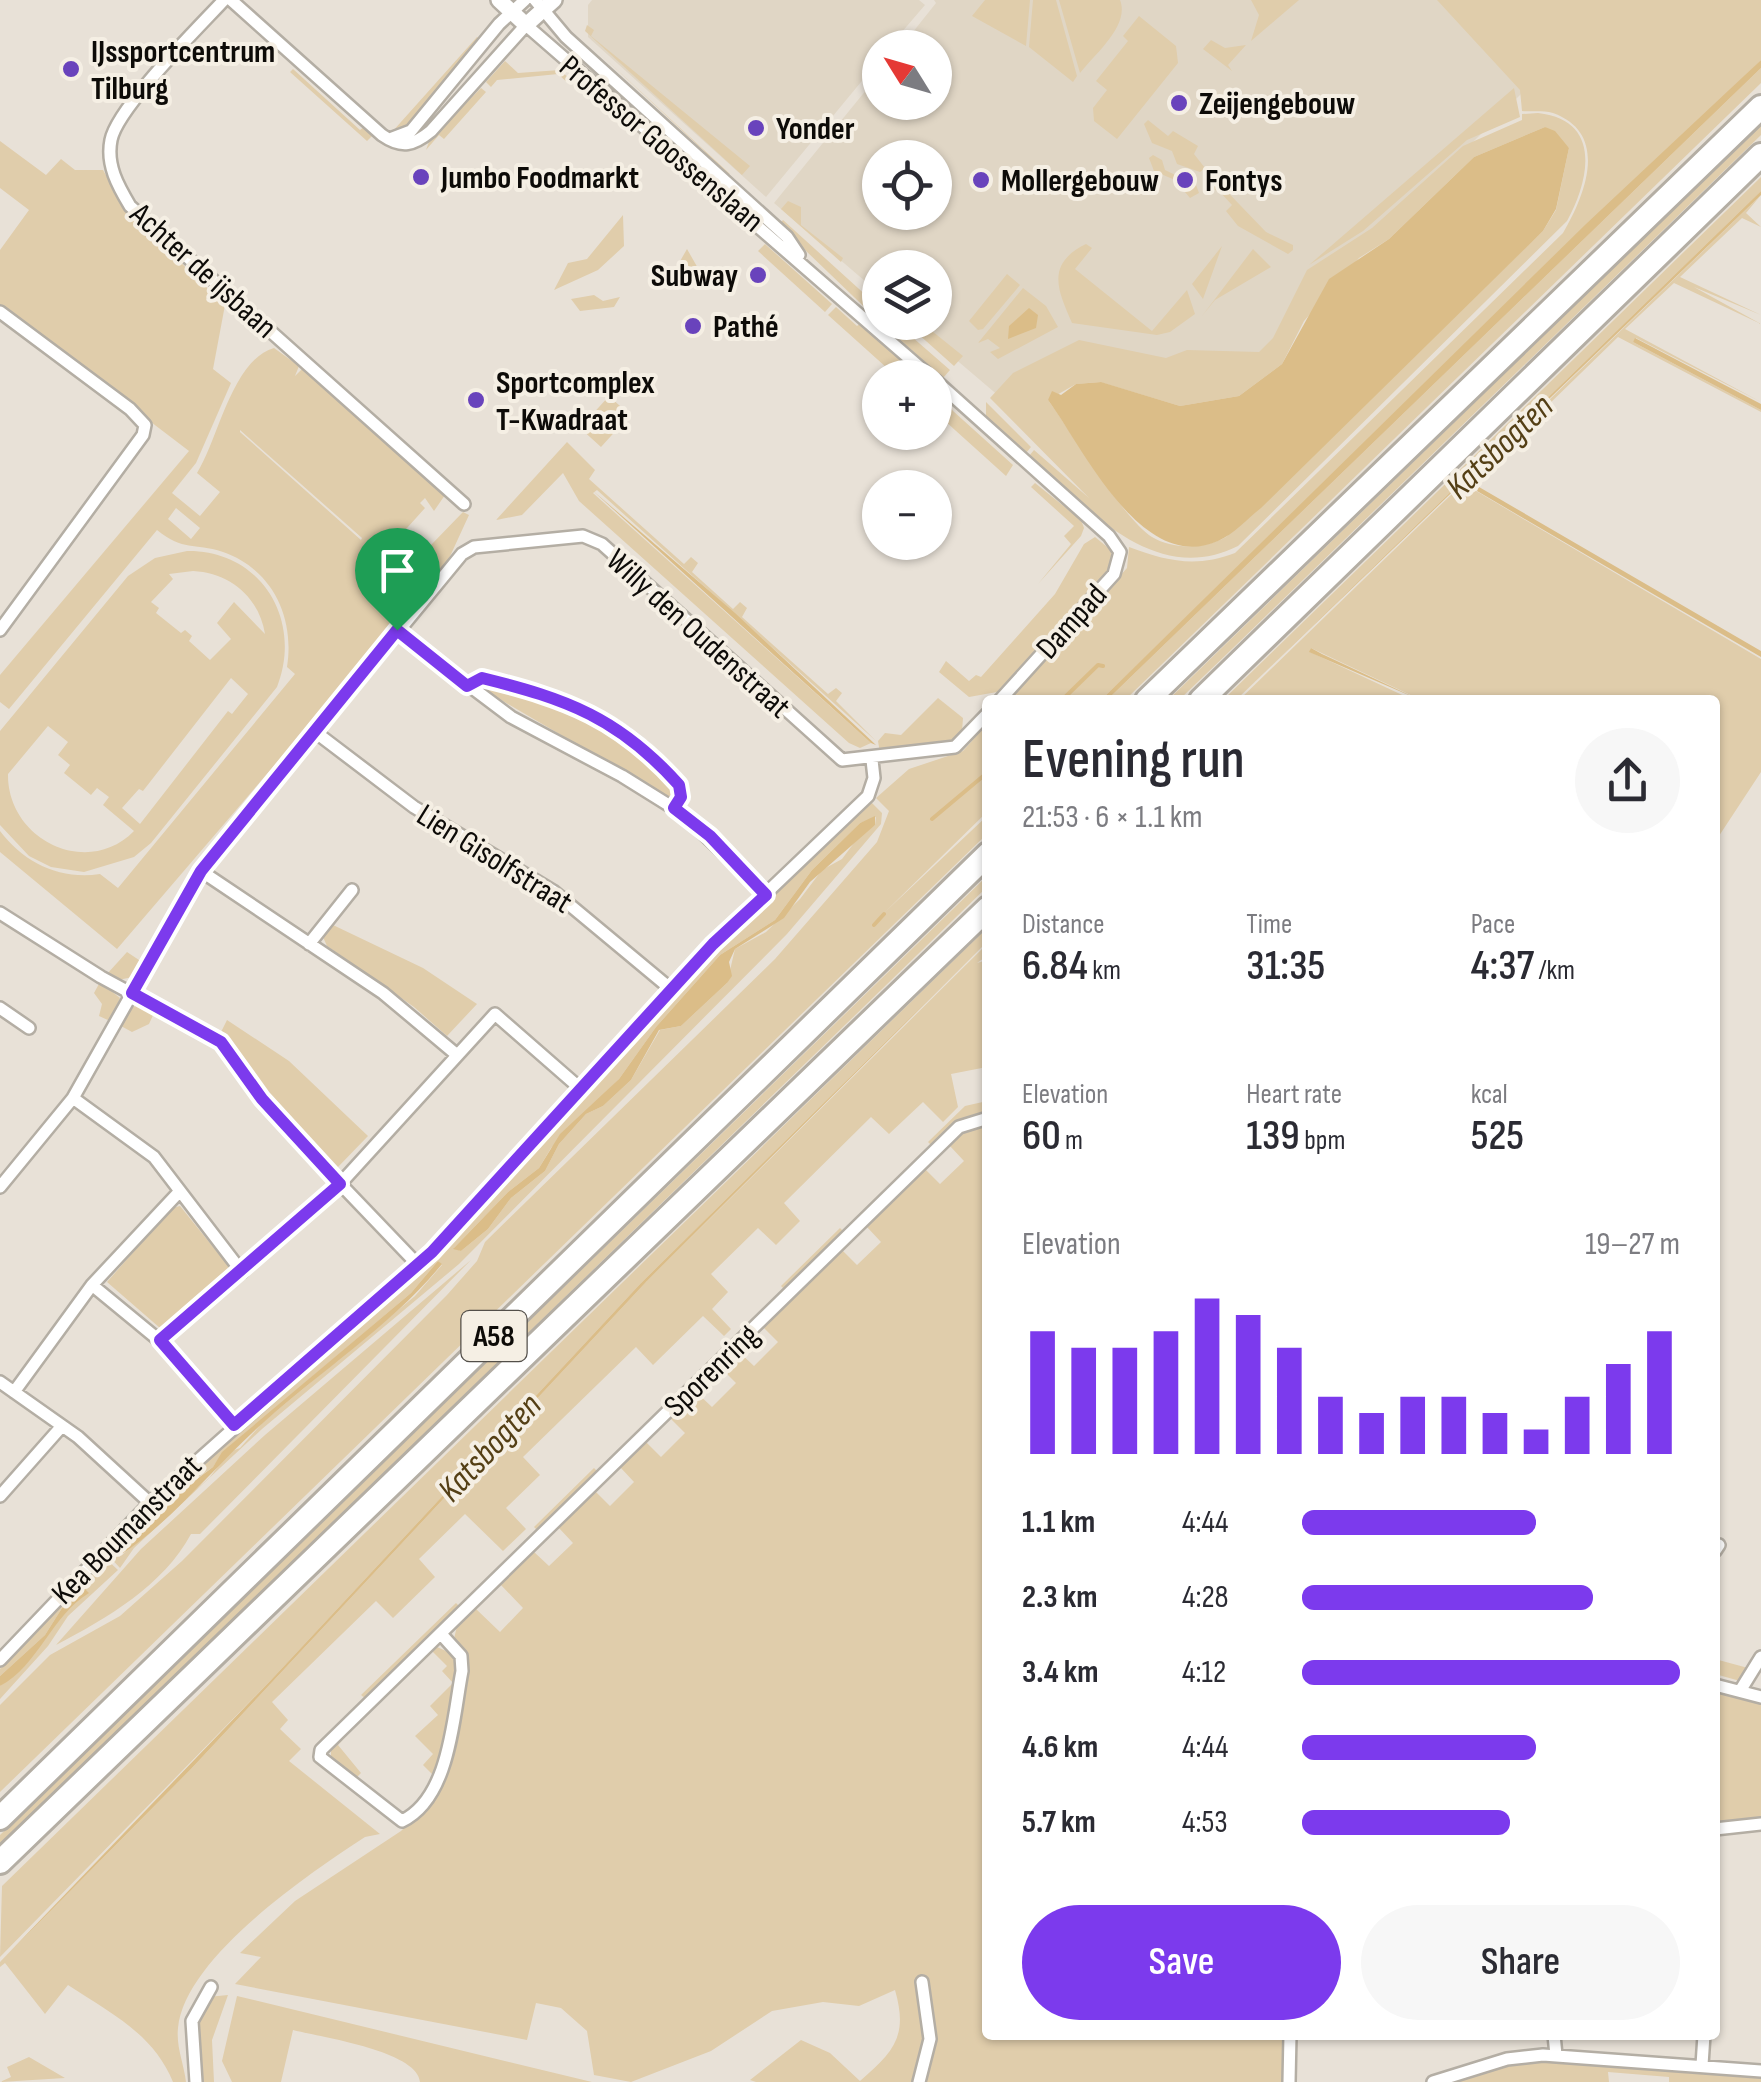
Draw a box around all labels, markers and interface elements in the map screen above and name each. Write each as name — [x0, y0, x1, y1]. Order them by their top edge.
north arrow — [862, 30, 952, 120]
map controls — [862, 30, 952, 560]
place label: IJssportcentrum Tilburg — [91, 33, 275, 109]
street label: Professor Goossenslaan — [551, 47, 771, 241]
marker: IJssportcentrum Tilburg — [60, 58, 82, 80]
place label: Zeijengebouw — [1199, 85, 1355, 124]
marker: Zeijengebouw — [1168, 92, 1190, 114]
place label: Yonder — [776, 110, 855, 149]
marker: Yonder — [745, 117, 767, 139]
button: locate — [862, 140, 952, 230]
place label: Jumbo Foodmarkt — [440, 159, 639, 198]
place label: Mollergebouw — [1001, 162, 1159, 201]
place label: Fontys — [1205, 162, 1282, 201]
marker: Jumbo Foodmarkt — [410, 166, 432, 188]
marker: Mollergebouw — [970, 169, 992, 191]
marker: Fontys — [1174, 169, 1196, 191]
street label: Achter de ijsbaan — [121, 195, 284, 347]
button: layers — [862, 250, 952, 340]
place label: Subway — [651, 257, 738, 296]
marker: Subway — [747, 264, 769, 286]
place label: Pathé — [713, 308, 779, 347]
marker: Pathé — [682, 315, 704, 337]
button: + — [862, 360, 952, 450]
place label: Sportcomplex T-Kwadraat — [496, 364, 655, 440]
water label: Katsbogten — [1437, 386, 1563, 509]
marker: Sportcomplex T-Kwadraat — [465, 389, 487, 411]
button: − — [862, 470, 952, 560]
pin — [355, 528, 440, 631]
street label: Willy den Oudenstraat — [598, 541, 798, 727]
icon: arrive — [370, 543, 425, 598]
street label: Dampad — [1028, 577, 1116, 667]
text: Evening run — [1022, 727, 1245, 794]
button: share — [1575, 728, 1680, 833]
street label: Lien Gisolfstraat — [409, 796, 579, 922]
text: 21:53 · 6 × 1.1 km — [1022, 798, 1203, 837]
text: Distance — [1022, 908, 1105, 941]
text: Time — [1246, 908, 1292, 941]
text: Pace — [1471, 908, 1515, 941]
text: 6.84 — [1022, 941, 1088, 992]
text: 31:35 — [1246, 941, 1325, 992]
text: 4:37 — [1471, 941, 1534, 992]
text: km — [1088, 954, 1121, 987]
text: /km — [1534, 954, 1575, 987]
text: Elevation — [1022, 1078, 1108, 1111]
text: Heart rate — [1246, 1078, 1342, 1111]
text: kcal — [1471, 1078, 1508, 1111]
text: 60 — [1022, 1111, 1061, 1162]
text: 139 — [1246, 1111, 1300, 1162]
text: 525 — [1471, 1111, 1524, 1162]
text: m — [1061, 1124, 1083, 1157]
text: bpm — [1300, 1124, 1345, 1157]
text: Elevation — [1022, 1225, 1121, 1264]
text: 19–27 m — [1585, 1225, 1680, 1264]
road number: A58 — [462, 1311, 526, 1361]
street label: Sporenring — [656, 1316, 768, 1426]
water label: Katsbogten — [429, 1385, 551, 1511]
street label: Kea Boumanstraat — [44, 1447, 210, 1613]
text: 1.1 km — [1022, 1503, 1095, 1542]
text: 4:44 — [1182, 1503, 1228, 1542]
text: 2.3 km — [1022, 1578, 1097, 1617]
text: 4:28 — [1182, 1578, 1229, 1617]
text: 3.4 km — [1022, 1653, 1098, 1692]
text: 4:12 — [1182, 1653, 1226, 1692]
text: 4.6 km — [1022, 1728, 1098, 1767]
text: 4:44 — [1182, 1728, 1228, 1767]
text: 5.7 km — [1022, 1803, 1096, 1842]
text: 4:53 — [1182, 1803, 1228, 1842]
button: Save — [1022, 1905, 1341, 2020]
button: Share — [1361, 1905, 1680, 2020]

